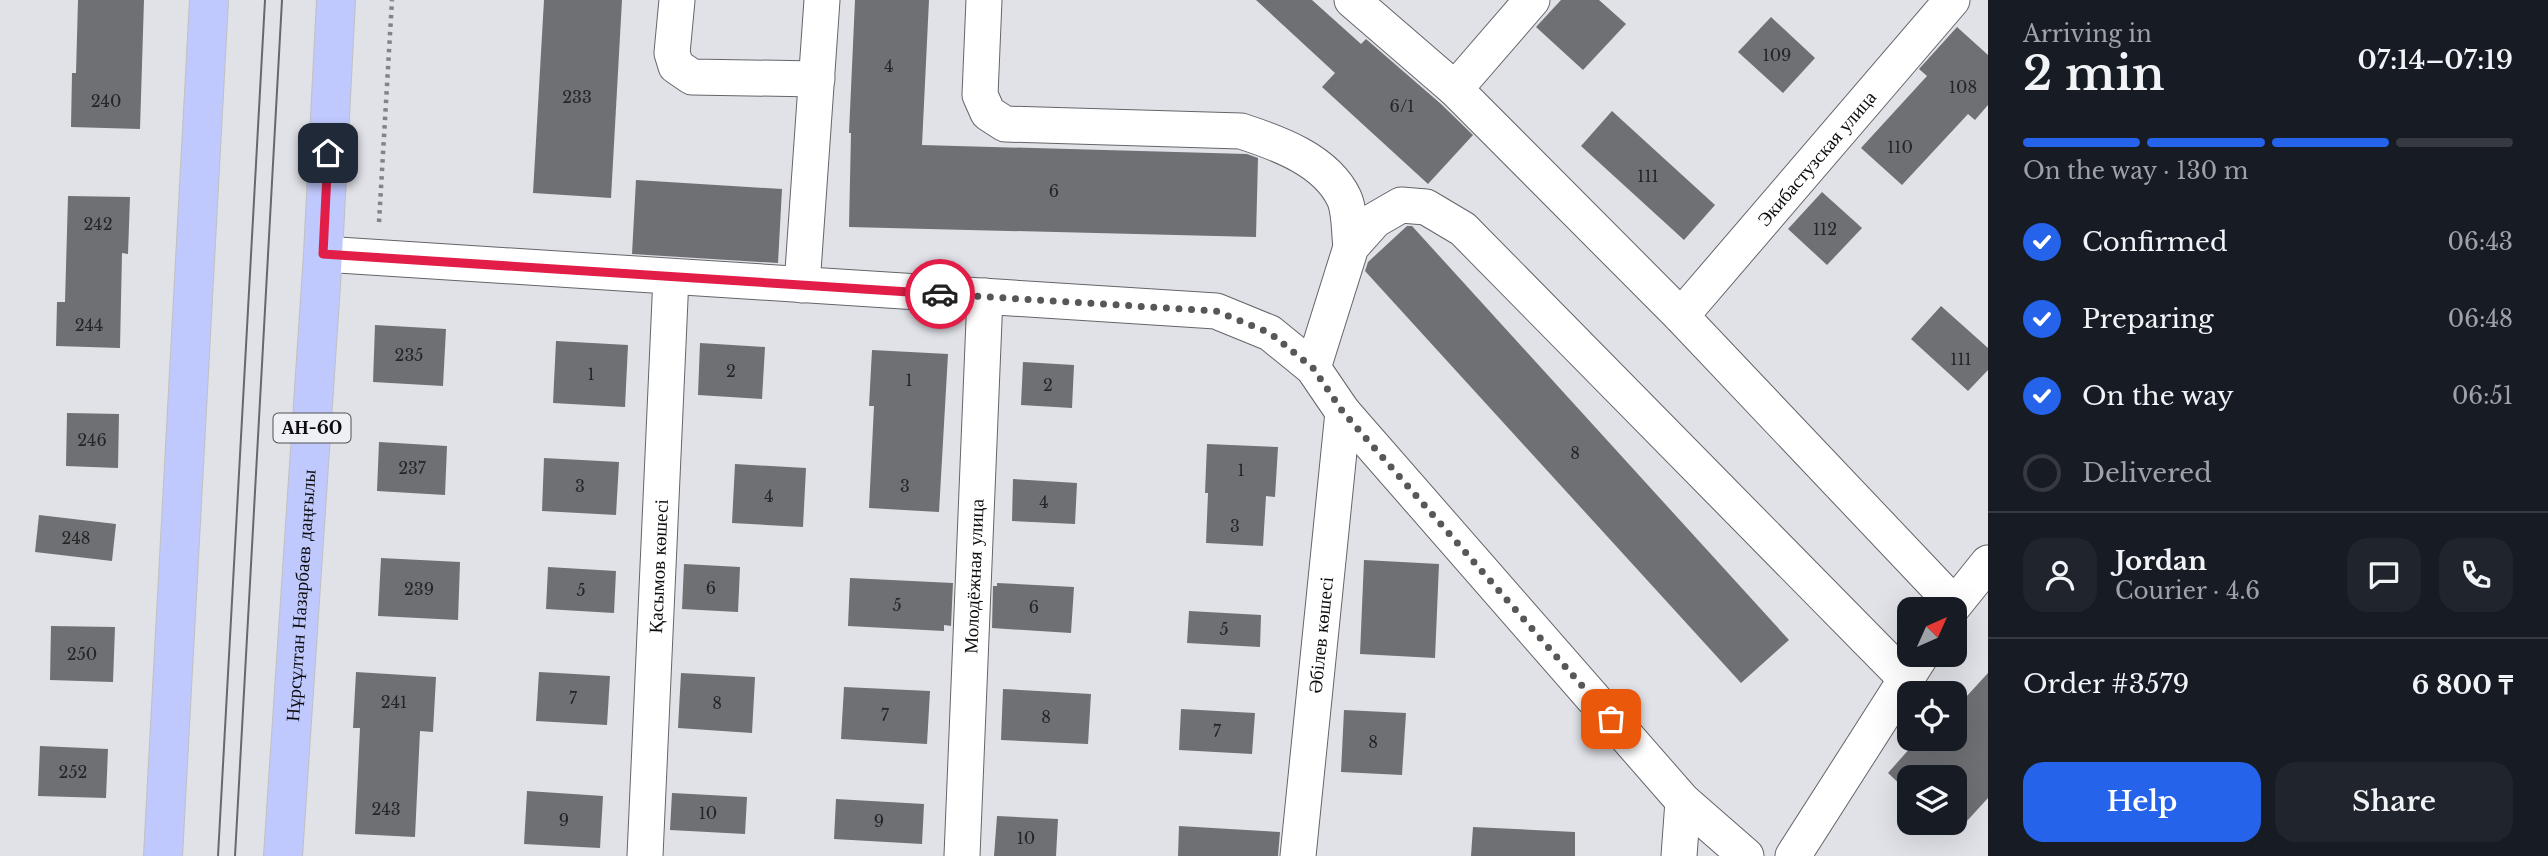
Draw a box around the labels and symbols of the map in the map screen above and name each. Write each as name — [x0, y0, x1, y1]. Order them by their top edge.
house number: 109 — [1763, 45, 1791, 65]
house number: 4 — [884, 56, 894, 76]
house number: 108 — [1949, 77, 1977, 97]
street label: Экибастузская улица — [1753, 86, 1881, 231]
house number: 233 — [562, 87, 592, 107]
house number: 240 — [91, 91, 121, 111]
house number: 6/1 — [1390, 96, 1414, 116]
pin — [298, 123, 358, 183]
house number: 110 — [1887, 137, 1913, 157]
house number: 111 — [1637, 166, 1659, 186]
house number: 6 — [1049, 181, 1059, 201]
house number: 242 — [83, 214, 113, 234]
house number: 112 — [1813, 219, 1837, 239]
courier — [905, 259, 975, 329]
house number: 244 — [75, 315, 103, 335]
house number: 235 — [395, 345, 423, 365]
house number: 111 — [1950, 349, 1972, 369]
house number: 2 — [726, 361, 736, 381]
house number: 1 — [587, 364, 595, 384]
house number: 1 — [905, 370, 913, 390]
house number: 2 — [1043, 375, 1053, 395]
road number: АН-60 — [274, 414, 350, 442]
house number: 246 — [77, 430, 107, 450]
house number: 8 — [1570, 443, 1580, 463]
house number: 237 — [398, 458, 427, 478]
house number: 1 — [1237, 460, 1245, 480]
street label: Нұрсұлтан Назарбаев даңғылы — [281, 469, 321, 722]
house number: 3 — [575, 476, 585, 496]
house number: 3 — [900, 476, 910, 496]
house number: 4 — [764, 486, 774, 506]
house number: 4 — [1039, 492, 1049, 512]
street label: Молодёжная улица — [959, 498, 989, 654]
street label: Қасымов көшесі — [644, 499, 673, 634]
house number: 3 — [1230, 516, 1240, 536]
house number: 248 — [62, 528, 90, 548]
street label: Әбілев көшесі — [1304, 576, 1338, 695]
house number: 6 — [706, 578, 716, 598]
house number: 239 — [404, 579, 434, 599]
house number: 5 — [576, 580, 586, 600]
house number: 5 — [892, 595, 902, 615]
house number: 6 — [1029, 597, 1039, 617]
north arrow — [1897, 597, 1967, 667]
house number: 5 — [1219, 619, 1229, 639]
house number: 250 — [67, 644, 97, 664]
house number: 7 — [569, 688, 578, 708]
pin — [1581, 689, 1641, 749]
house number: 241 — [381, 692, 407, 712]
house number: 8 — [712, 693, 722, 713]
house number: 7 — [881, 705, 890, 725]
house number: 8 — [1041, 707, 1051, 727]
house number: 7 — [1213, 721, 1222, 741]
house number: 8 — [1368, 732, 1378, 752]
house number: 252 — [59, 762, 87, 782]
house number: 243 — [371, 799, 401, 819]
house number: 10 — [699, 803, 717, 823]
house number: 9 — [559, 810, 569, 830]
house number: 9 — [874, 811, 884, 831]
house number: 10 — [1017, 828, 1035, 848]

